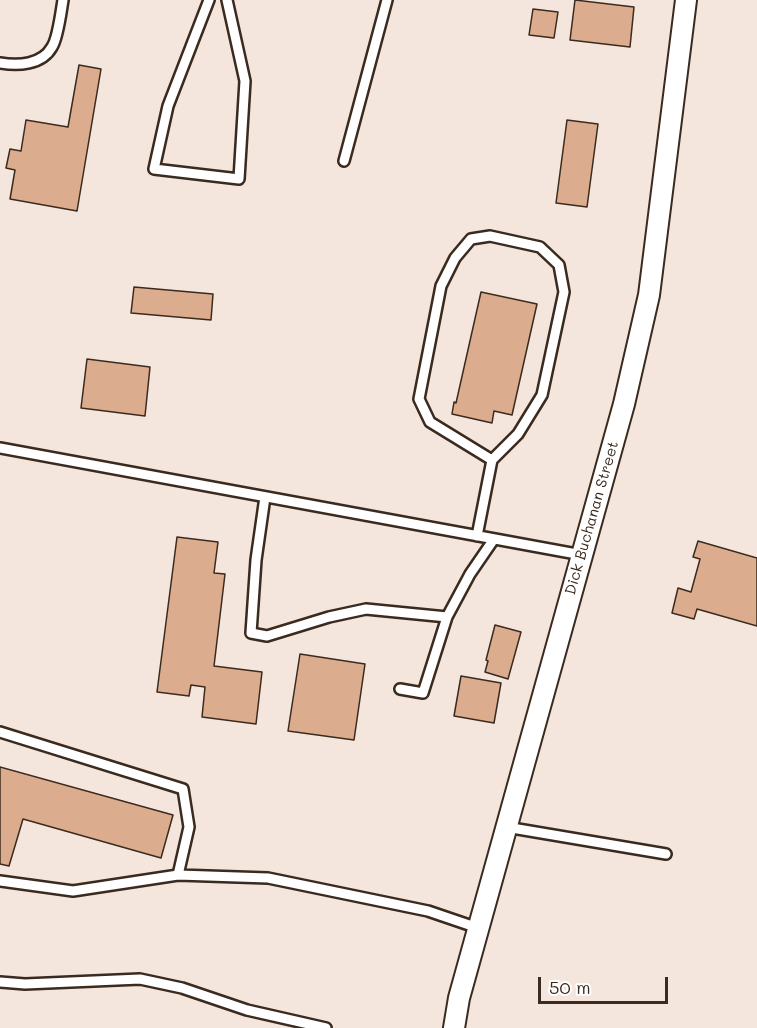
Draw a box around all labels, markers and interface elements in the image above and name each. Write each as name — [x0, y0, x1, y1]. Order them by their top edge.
street label: Dick Buchanan Street — [561, 439, 623, 597]
scale bar — [541, 965, 672, 1003]
text: 50 m — [549, 975, 591, 999]

